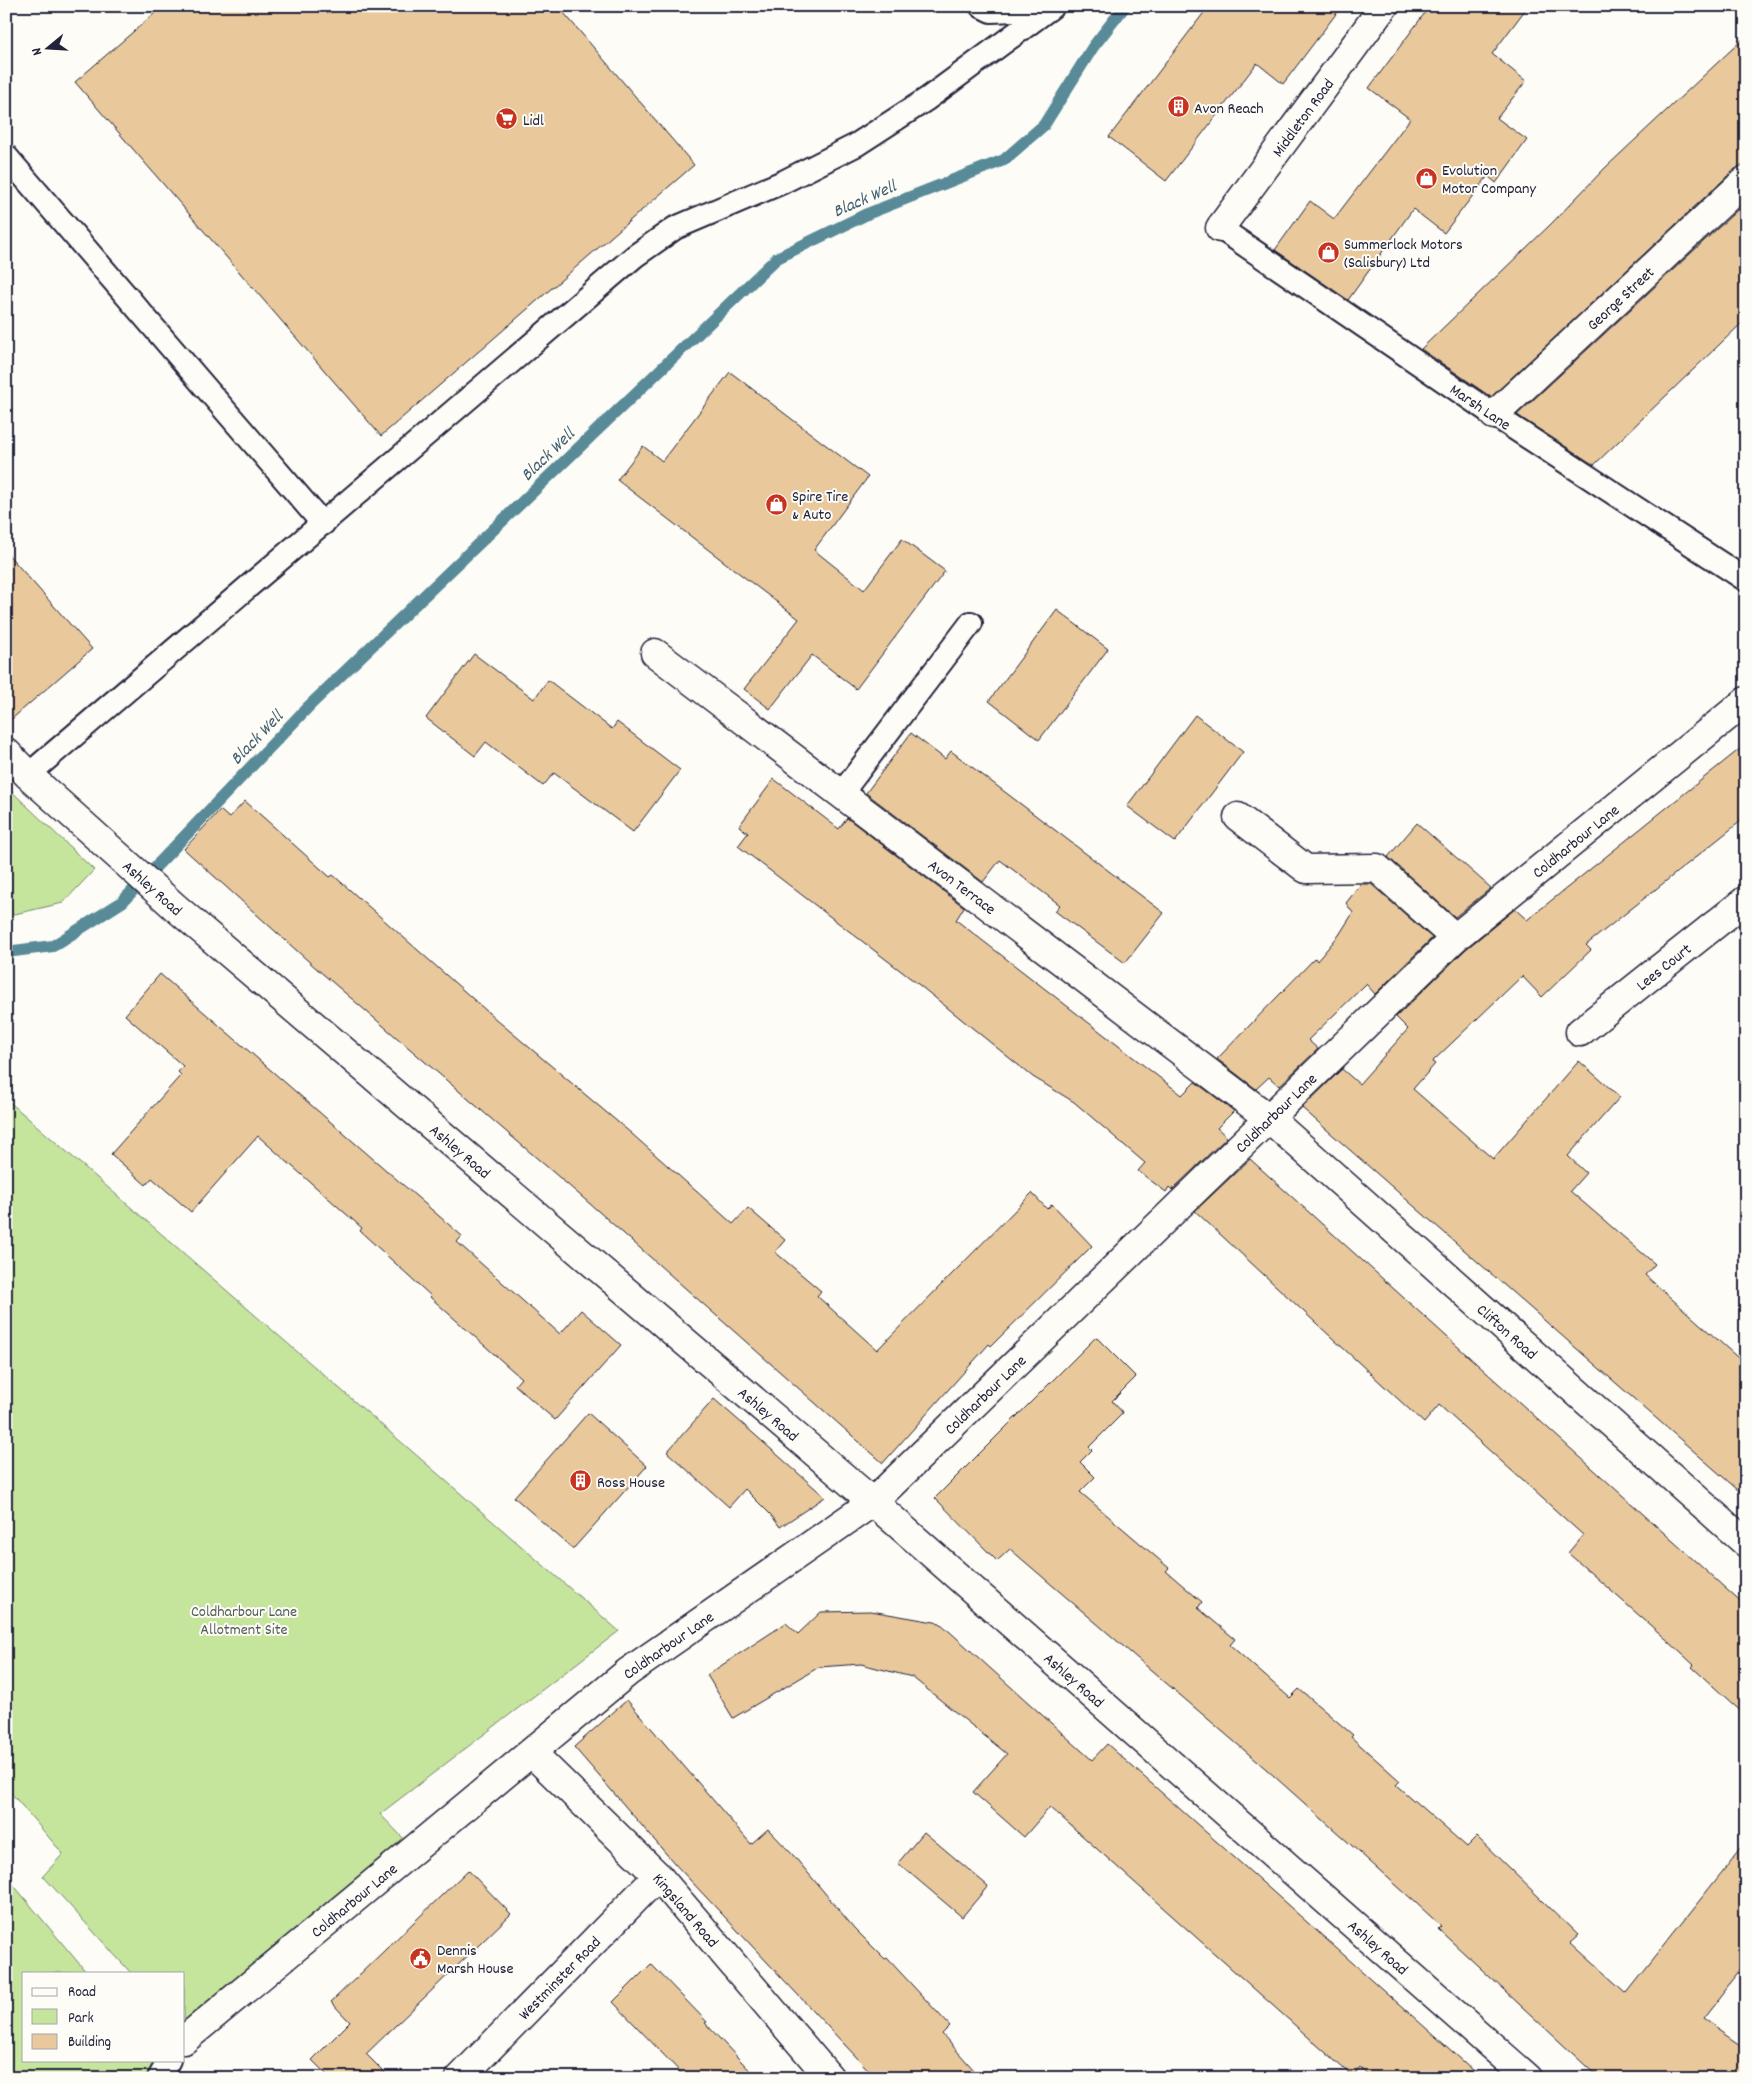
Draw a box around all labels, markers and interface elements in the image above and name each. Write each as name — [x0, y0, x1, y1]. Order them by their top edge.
north arrow — [22, 22, 72, 72]
text: N — [27, 45, 48, 58]
street label: Middleton Road — [1267, 75, 1341, 162]
building icon: Avon Reach — [1166, 95, 1190, 119]
place label: Avon Reach — [1194, 98, 1264, 121]
supermarket icon: Lidl — [495, 107, 519, 131]
place label: Lidl — [523, 110, 544, 133]
place label: Evolution Motor Company — [1442, 160, 1536, 201]
shop icon: Evolution Motor Company — [1414, 166, 1438, 190]
water label: Black Well — [829, 175, 902, 225]
place label: Summerlock Motors (Salisbury) Ltd — [1344, 234, 1463, 275]
shop icon: Summerlock Motors (Salisbury) Ltd — [1316, 240, 1340, 264]
street label: George Street — [1583, 262, 1660, 337]
street label: Marsh Lane — [1445, 379, 1515, 437]
water label: Black Well — [516, 422, 583, 488]
place label: Spire Tire & Auto — [792, 486, 848, 527]
shop icon: Spire Tire & Auto — [764, 492, 788, 516]
water label: Black Well — [226, 705, 291, 771]
street label: Coldharbour Lane — [1528, 800, 1625, 885]
street label: Avon Terrace — [922, 855, 1000, 921]
street label: Ashley Road — [116, 856, 187, 923]
street label: Lees Court — [1632, 939, 1697, 997]
street label: Coldharbour Lane — [1231, 1069, 1323, 1159]
street label: Ashley Road — [424, 1120, 495, 1185]
street label: Clifton Road — [1471, 1299, 1541, 1366]
street label: Coldharbour Lane — [940, 1351, 1032, 1441]
street label: Ashley Road — [732, 1383, 803, 1448]
building icon: Ross House — [569, 1469, 593, 1493]
place label: Ross House — [597, 1472, 665, 1495]
park label: Coldharbour Lane Allotment Site — [191, 1601, 297, 1642]
street label: Coldharbour Lane — [619, 1607, 719, 1686]
street label: Ashley Road — [1038, 1648, 1108, 1714]
street label: Coldharbour Lane — [307, 1859, 403, 1944]
street label: Kingsland Road — [646, 1869, 723, 1953]
street label: Ashley Road — [1342, 1916, 1412, 1982]
street label: Westminster Road — [514, 1932, 607, 2026]
place label: Dennis Marsh House — [437, 1940, 514, 1981]
public building icon: Dennis Marsh House — [409, 1946, 433, 1970]
legend — [22, 1972, 185, 2062]
text: Road — [68, 1982, 96, 2004]
text: Park — [68, 2008, 94, 2030]
text: Building — [68, 2032, 111, 2054]

